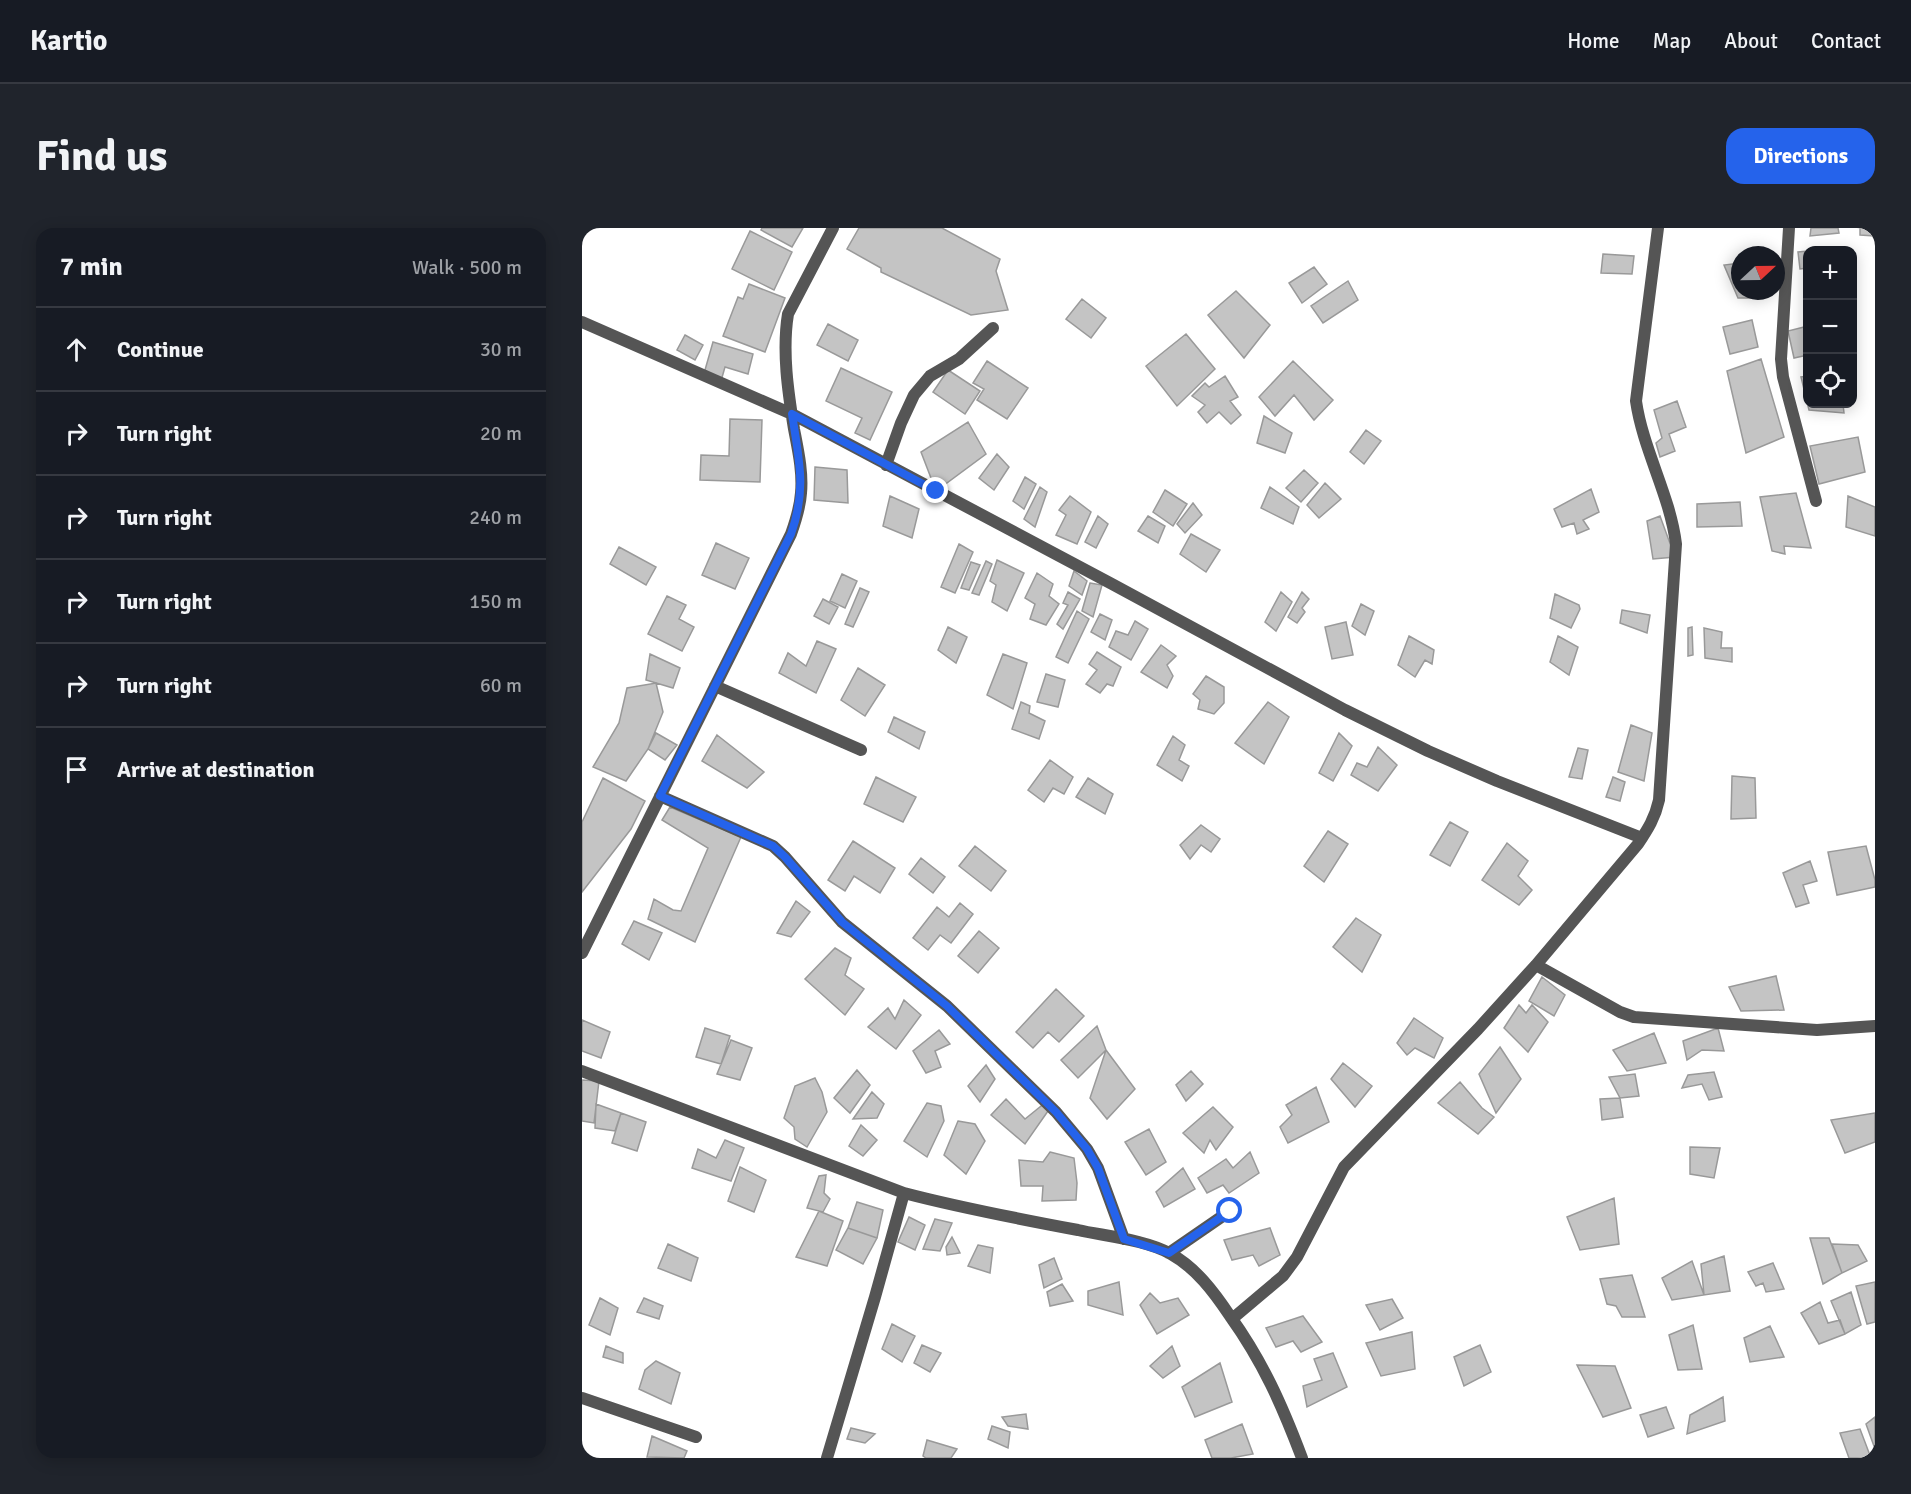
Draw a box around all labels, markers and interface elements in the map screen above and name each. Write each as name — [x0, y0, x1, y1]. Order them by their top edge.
text: Kartio — [30, 24, 107, 58]
text: Home — [1567, 28, 1620, 54]
text: Map — [1653, 28, 1691, 54]
text: About — [1724, 28, 1778, 54]
text: Contact — [1811, 28, 1881, 54]
button: Directions — [1726, 128, 1875, 184]
text: Find us — [36, 131, 167, 182]
north arrow — [1731, 246, 1785, 300]
map controls — [1803, 246, 1857, 408]
button: + — [1803, 246, 1857, 300]
text: 7 min — [60, 251, 123, 283]
text: Walk · 500 m — [412, 255, 522, 280]
button: − — [1803, 300, 1857, 354]
icon: ahead — [60, 333, 93, 366]
text: Continue — [117, 336, 204, 363]
text: 30 m — [480, 337, 522, 362]
button: locate — [1803, 354, 1857, 408]
icon: right — [60, 417, 93, 450]
text: Turn right — [117, 420, 212, 447]
text: 20 m — [480, 421, 522, 446]
route end — [922, 477, 948, 503]
icon: right — [60, 501, 93, 534]
text: Turn right — [117, 504, 212, 531]
text: 240 m — [469, 505, 522, 530]
icon: right — [60, 585, 93, 618]
text: Turn right — [117, 588, 212, 615]
text: 150 m — [469, 589, 522, 614]
icon: right — [60, 669, 93, 702]
text: Turn right — [117, 672, 212, 699]
text: 60 m — [480, 673, 522, 698]
icon: arrive — [60, 753, 93, 786]
text: Arrive at destination — [117, 756, 314, 783]
route start — [1216, 1197, 1242, 1223]

